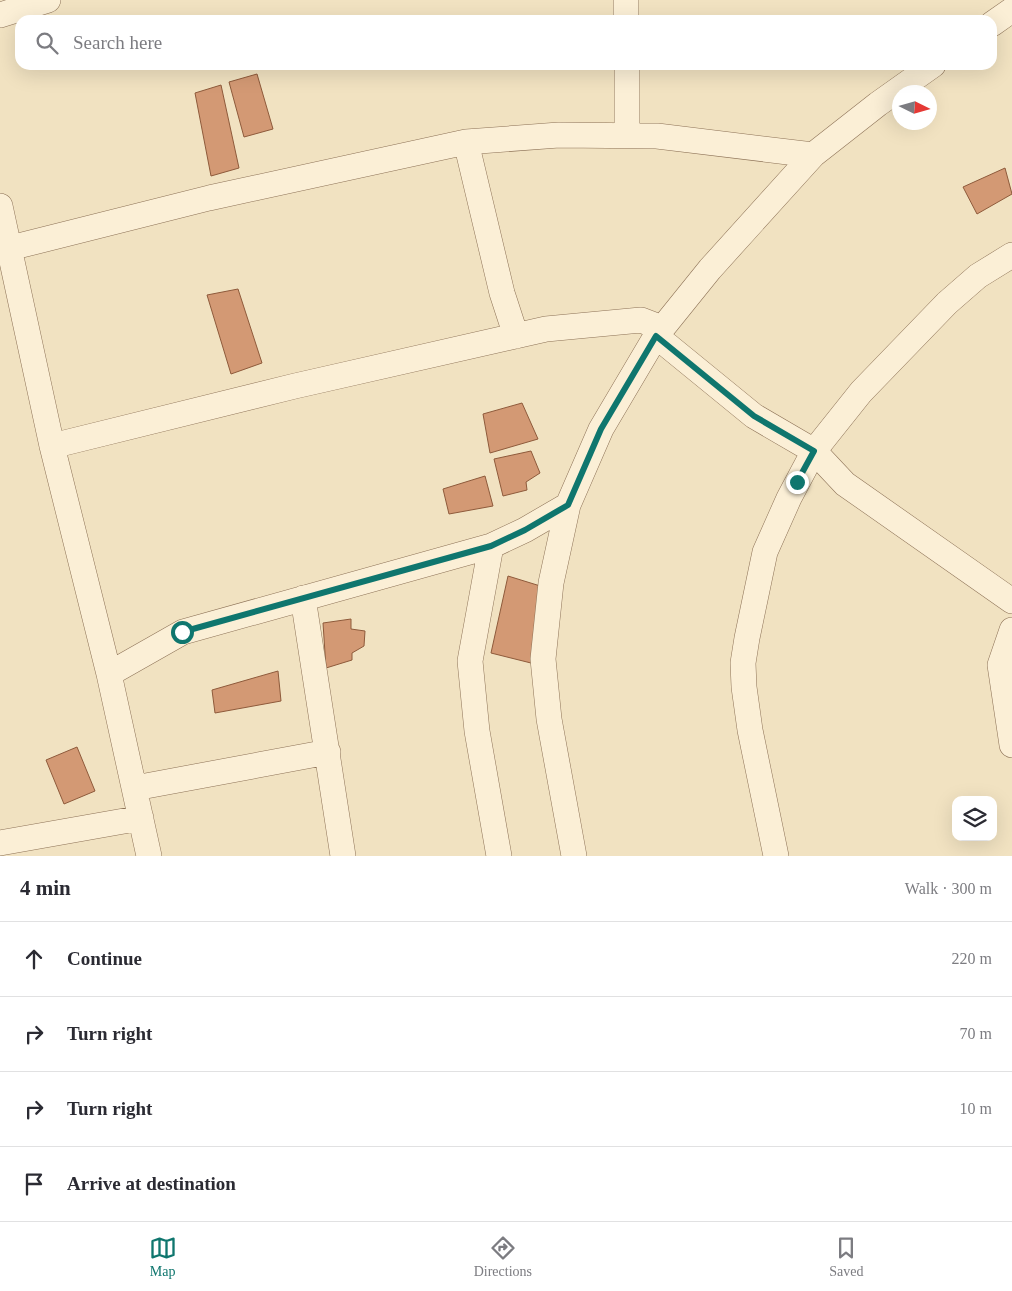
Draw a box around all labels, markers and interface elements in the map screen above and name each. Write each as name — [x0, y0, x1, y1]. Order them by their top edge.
search box — [15, 15, 997, 70]
icon: search — [33, 29, 61, 57]
text: Search here — [73, 32, 162, 53]
north arrow — [892, 85, 937, 130]
route end — [786, 471, 809, 494]
route start — [171, 621, 194, 644]
map controls — [952, 796, 997, 841]
button: layers — [952, 796, 997, 841]
text: 4 min — [20, 876, 71, 900]
text: Walk · 300 m — [905, 880, 992, 897]
icon: ahead — [20, 945, 48, 973]
text: Continue — [67, 948, 142, 969]
text: 220 m — [952, 950, 992, 967]
icon: right — [20, 1020, 48, 1048]
text: Turn right — [67, 1023, 152, 1044]
text: 70 m — [960, 1025, 992, 1042]
icon: right — [20, 1095, 48, 1123]
text: Turn right — [67, 1098, 152, 1119]
text: 10 m — [960, 1100, 992, 1117]
icon: arrive — [20, 1170, 48, 1198]
text: Arrive at destination — [67, 1173, 236, 1194]
tab: Map — [149, 1234, 177, 1280]
tab: Directions — [474, 1234, 532, 1280]
tab: Saved — [829, 1234, 863, 1280]

